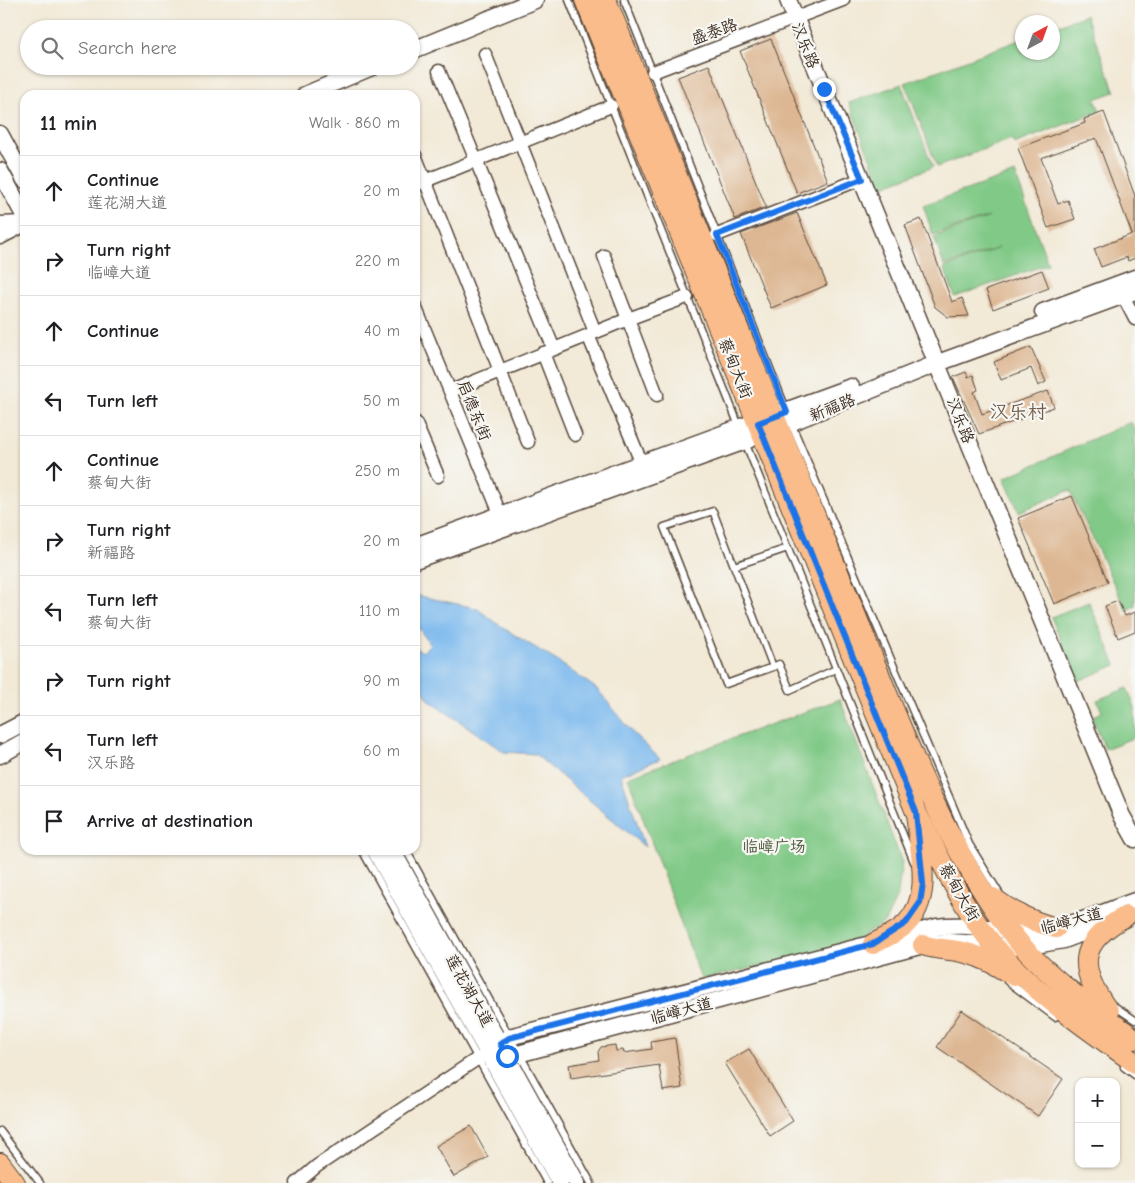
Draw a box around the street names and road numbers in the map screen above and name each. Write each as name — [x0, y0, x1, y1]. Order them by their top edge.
street label: 盛泰路 — [689, 15, 740, 49]
street label: 汉乐路 — [788, 20, 822, 71]
street label: 蔡甸大街 — [715, 335, 755, 401]
street label: 启德东街 — [454, 377, 494, 443]
street label: 新福路 — [807, 391, 858, 425]
street label: 汉乐路 — [943, 395, 977, 446]
street label: 蔡甸大街 — [935, 860, 983, 925]
street label: 临嶂大道 — [1038, 904, 1105, 938]
street label: 莲花湖大道 — [442, 951, 496, 1030]
street label: 临嶂大道 — [648, 994, 715, 1028]

